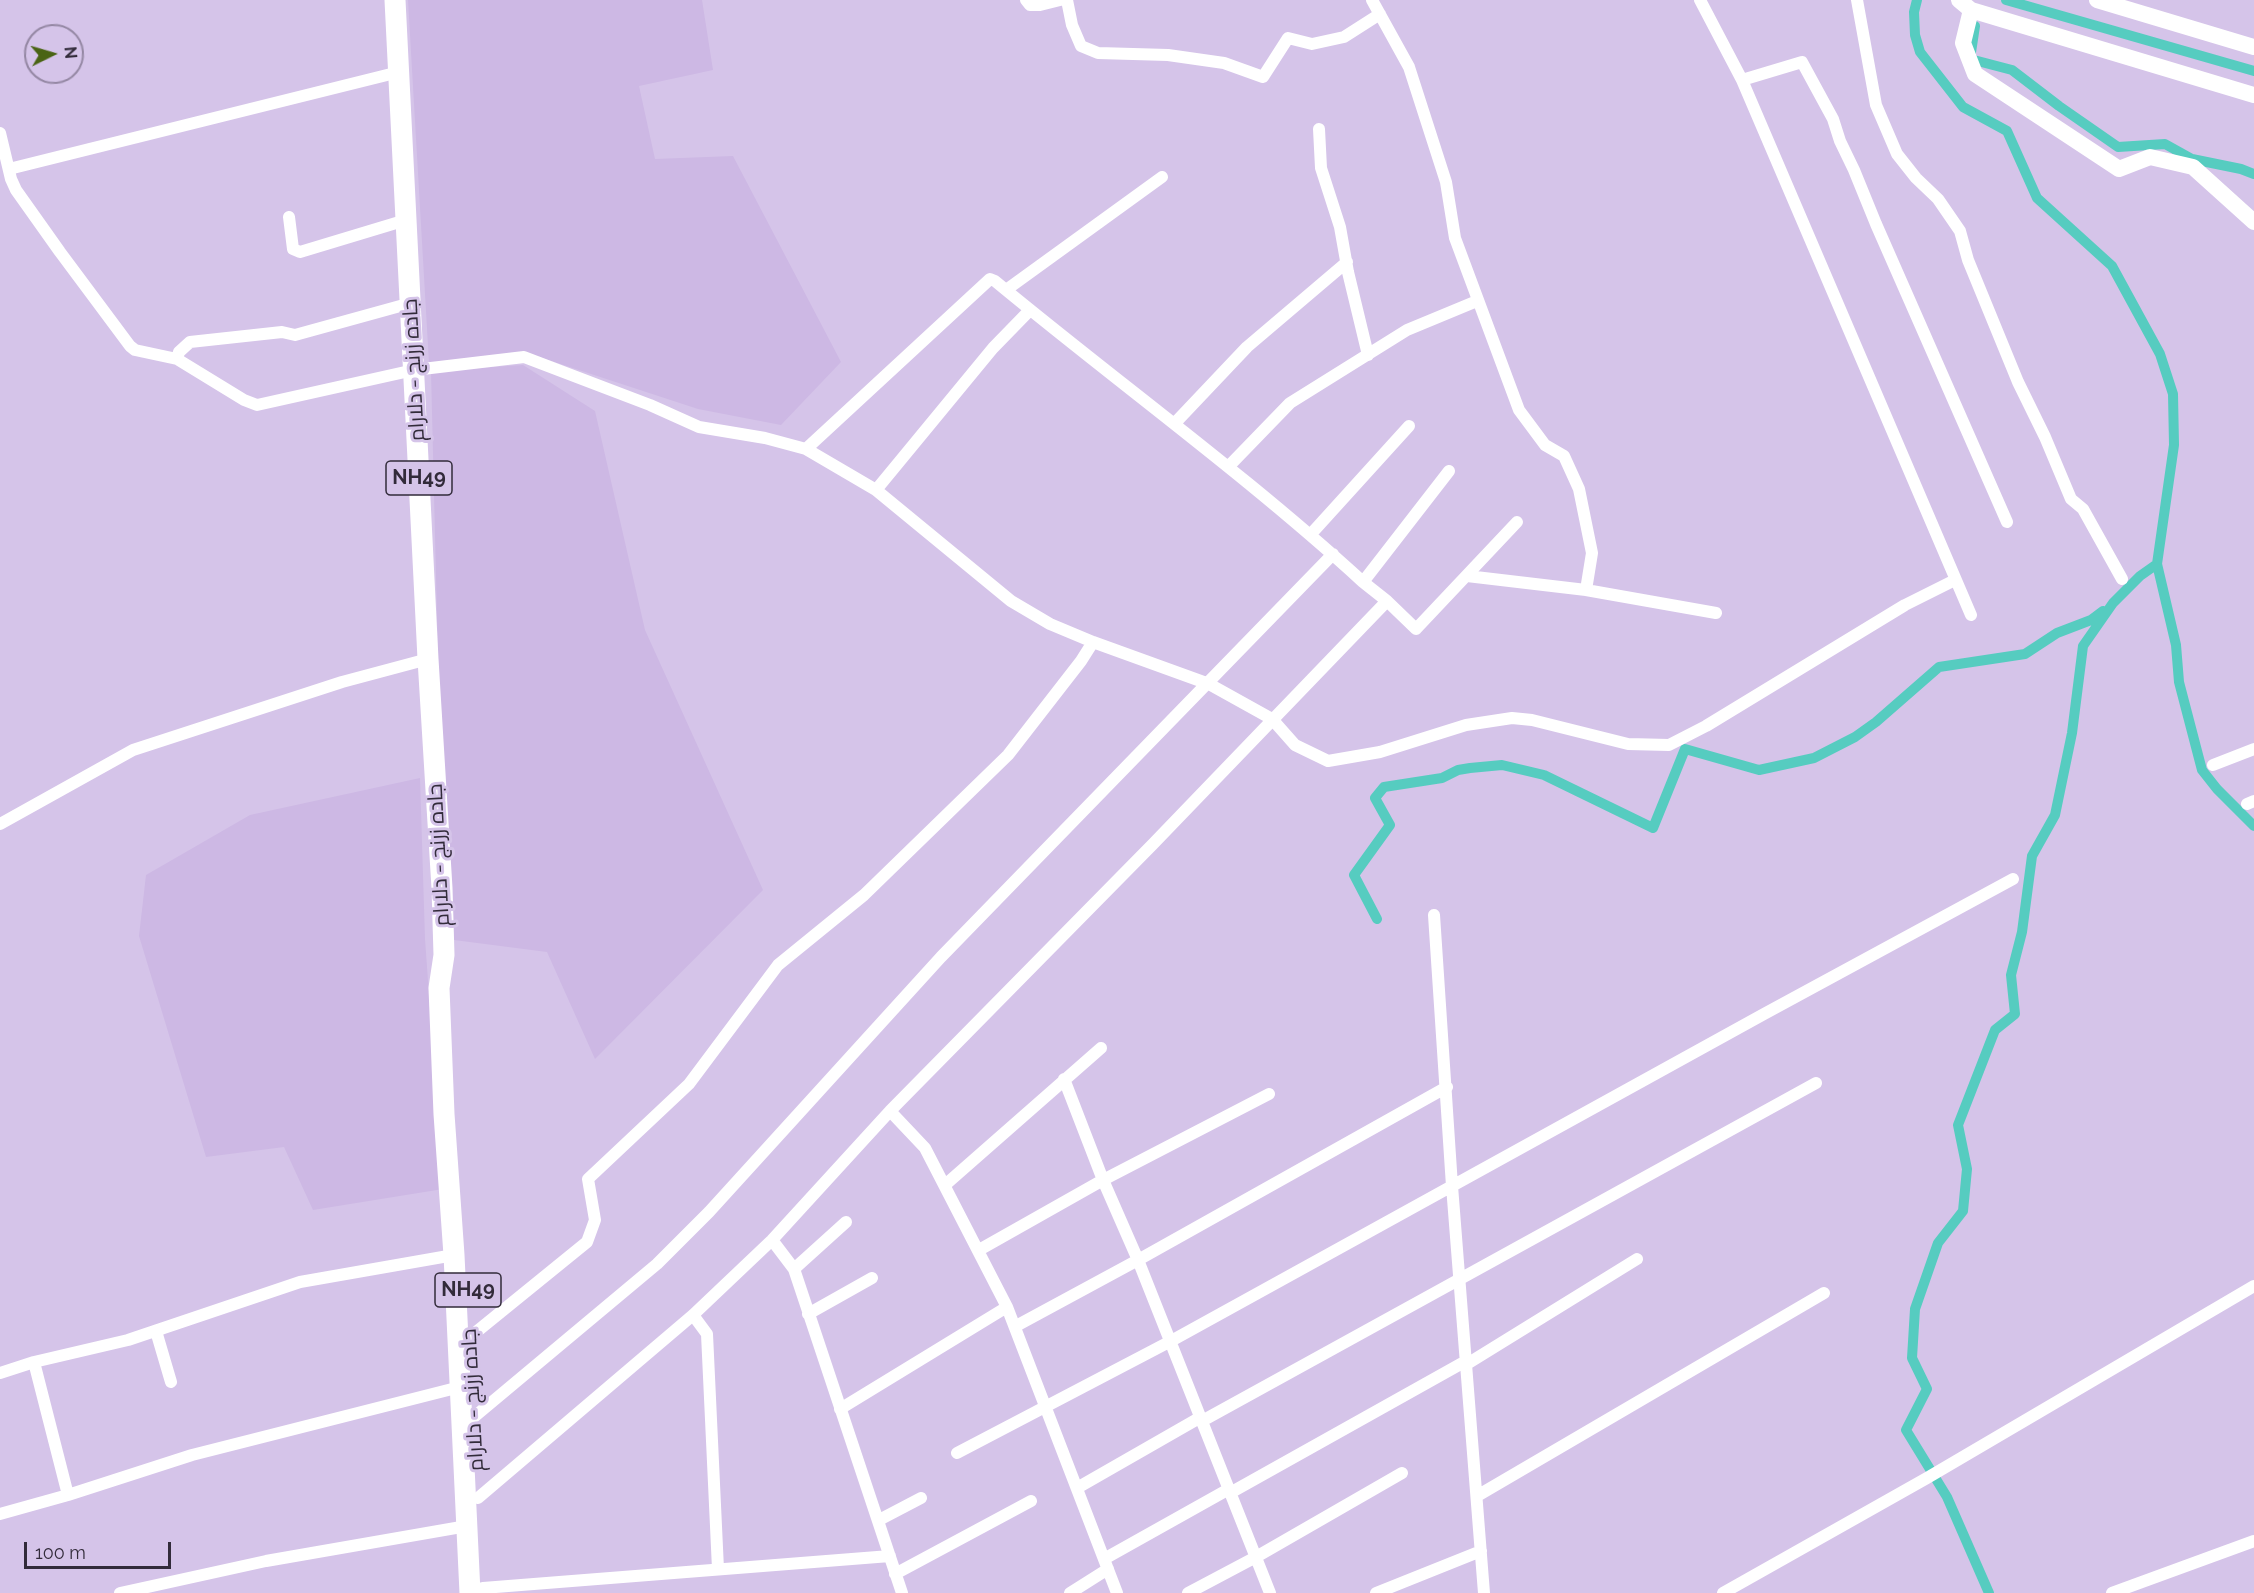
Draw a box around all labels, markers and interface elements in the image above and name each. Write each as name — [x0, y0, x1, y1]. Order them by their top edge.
north arrow — [24, 24, 84, 84]
text: N — [60, 46, 80, 59]
street label: جاده زرنج - دلارام — [398, 298, 430, 442]
road number: NH49 — [386, 461, 452, 495]
street label: جاده زرنج - دلارام — [423, 783, 455, 927]
road number: NH49 — [435, 1273, 501, 1307]
street label: جاده زرنج - دلارام — [457, 1328, 489, 1472]
scale bar — [27, 1530, 174, 1568]
text: 100 m — [35, 1542, 86, 1563]

